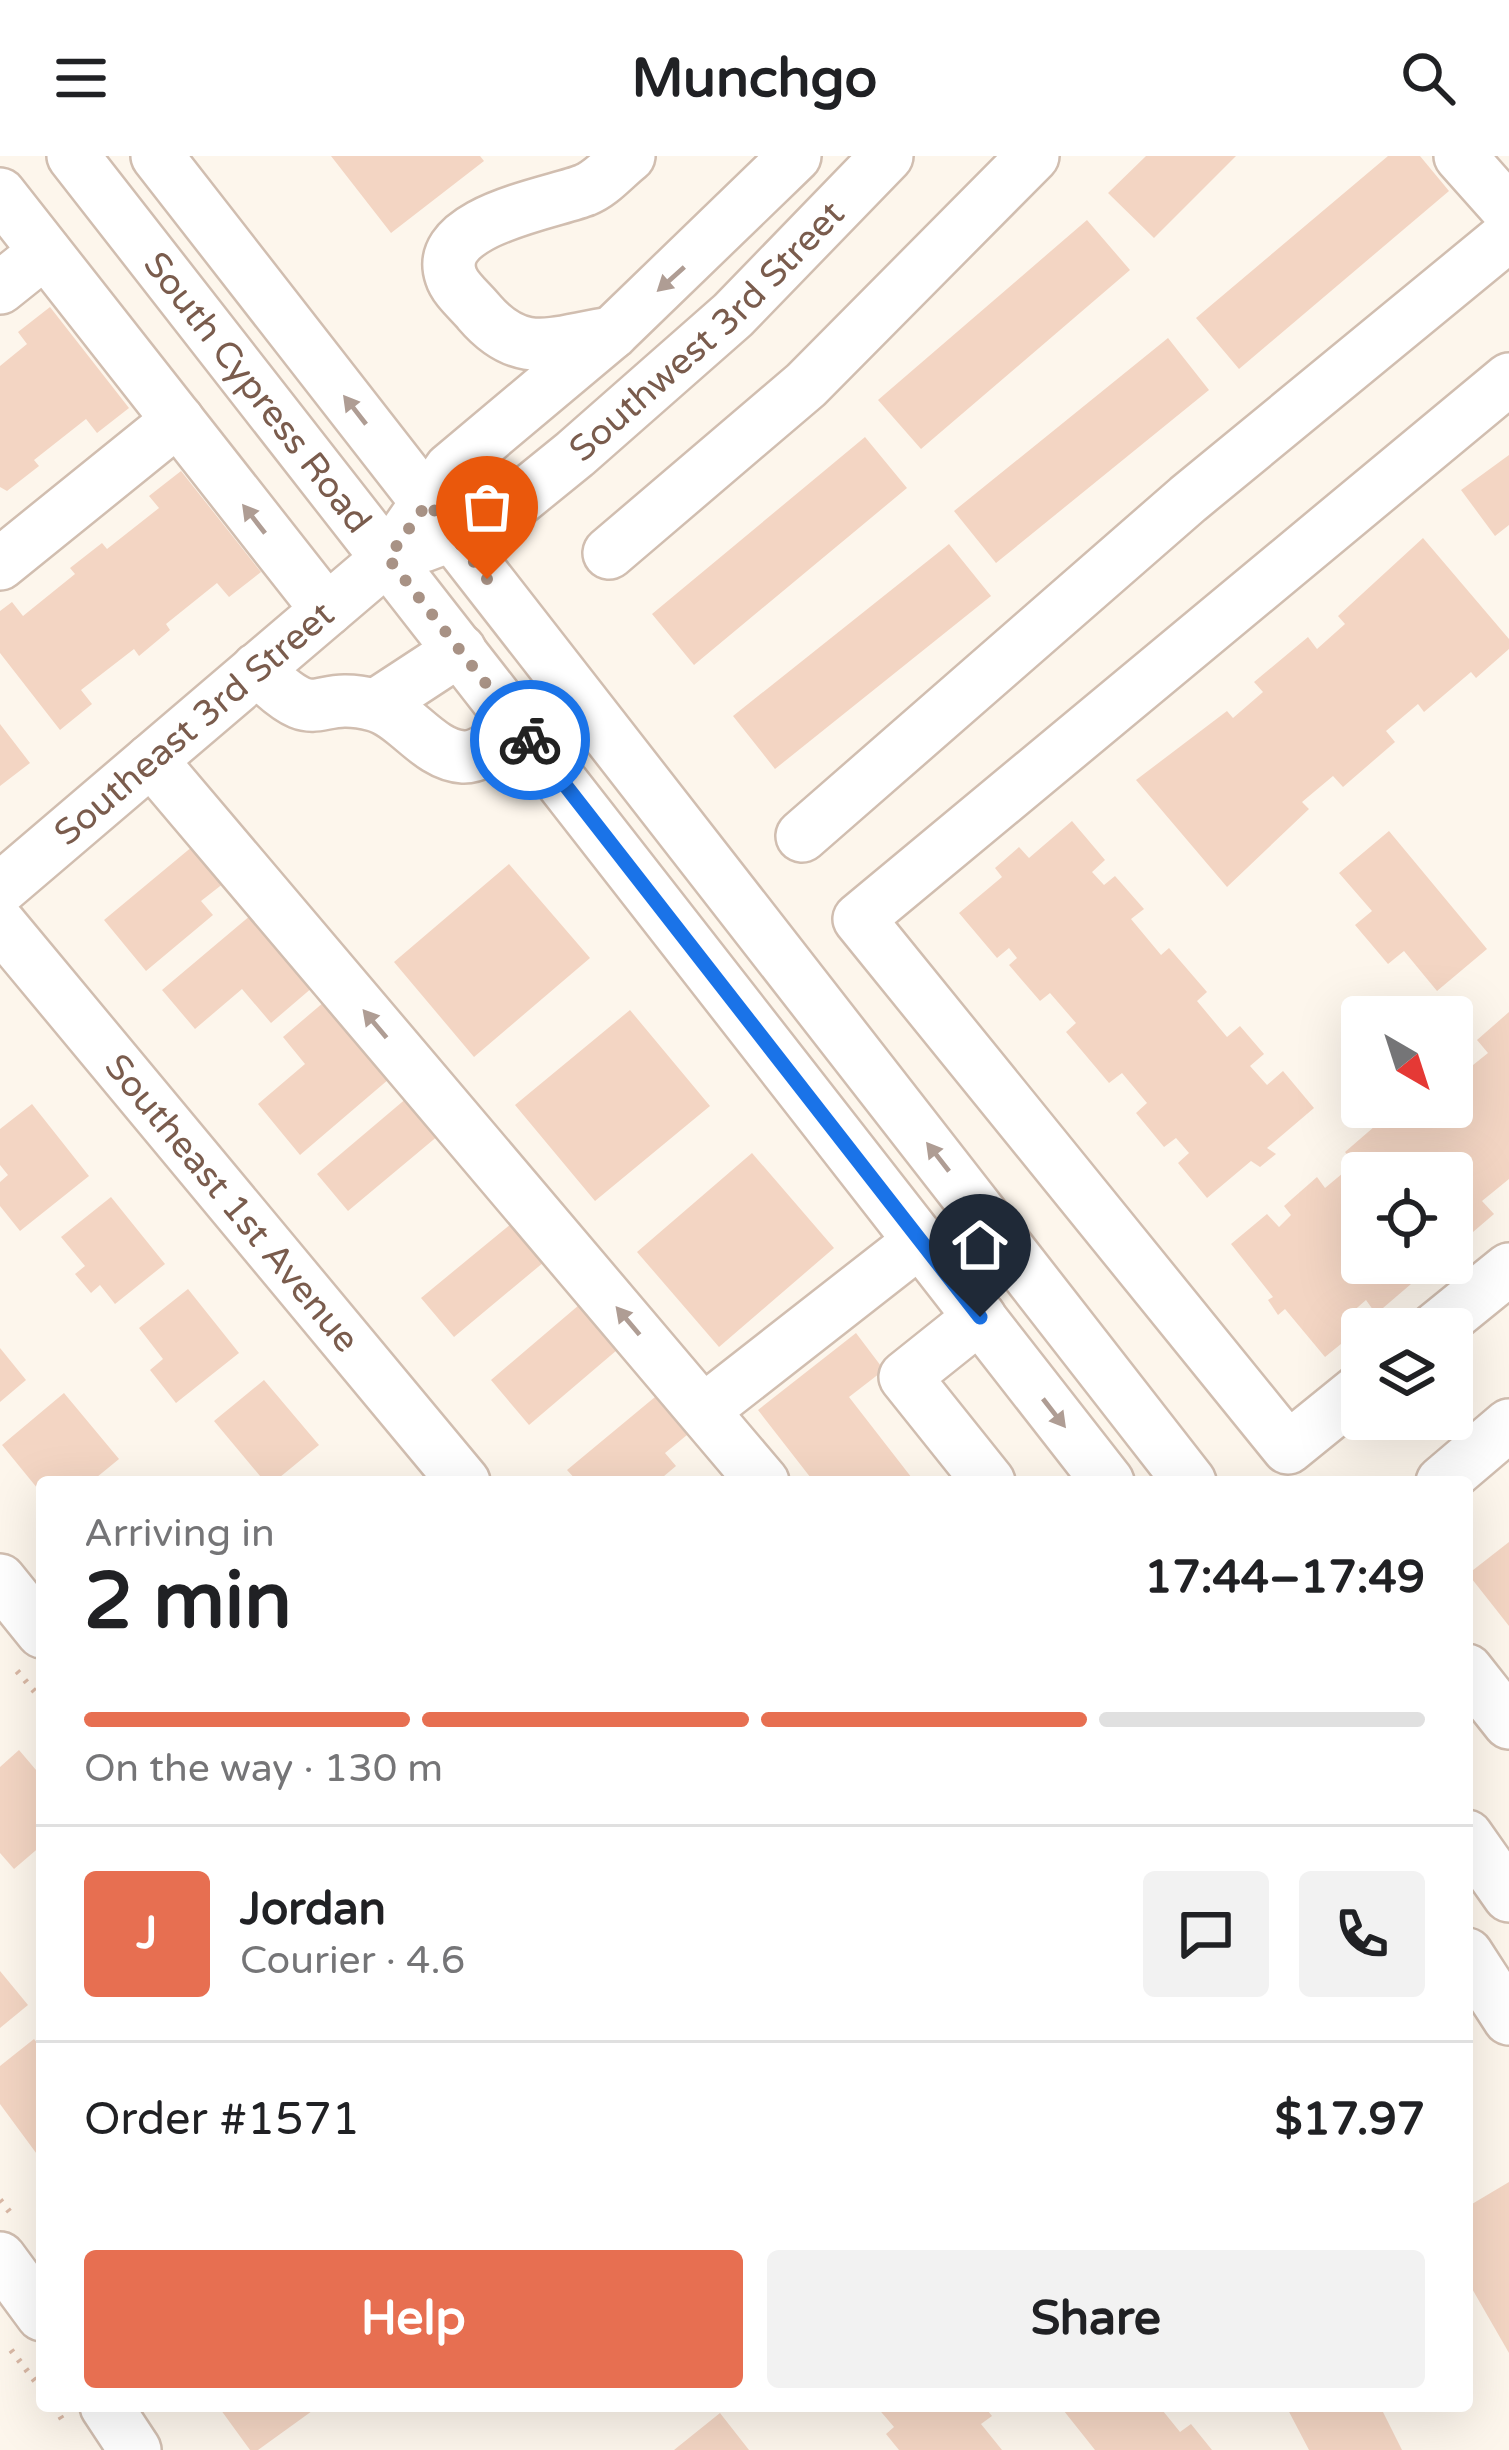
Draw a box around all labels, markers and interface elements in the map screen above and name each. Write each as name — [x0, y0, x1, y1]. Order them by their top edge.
icon: menu — [48, 45, 114, 111]
icon: search — [1395, 45, 1461, 111]
text: Munchgo — [632, 46, 877, 111]
street label: Southwest 3rd Street — [560, 192, 853, 471]
street label: South Cypress Road — [135, 243, 381, 541]
one-way arrow — [657, 265, 686, 292]
one-way arrow — [343, 394, 368, 425]
pin — [436, 456, 538, 579]
icon: bag — [454, 474, 520, 540]
one-way arrow — [243, 503, 267, 534]
street label: Southeast 3rd Street — [46, 592, 342, 855]
courier — [470, 680, 590, 800]
icon: bike — [497, 707, 563, 773]
north arrow — [1341, 996, 1473, 1128]
map controls — [1341, 996, 1473, 1440]
one-way arrow — [363, 1009, 389, 1039]
street label: Southeast 1st Avenue — [96, 1045, 368, 1361]
one-way arrow — [926, 1142, 951, 1173]
button: locate — [1341, 1152, 1473, 1284]
pin — [929, 1194, 1031, 1317]
icon: home — [947, 1212, 1013, 1278]
one-way arrow — [615, 1306, 641, 1336]
button: layers — [1341, 1308, 1473, 1440]
one-way arrow — [1041, 1397, 1066, 1428]
text: Arriving in — [84, 1510, 275, 1557]
text: 17:44–17:49 — [1144, 1551, 1425, 1605]
text: 2 min — [84, 1555, 292, 1649]
text: On the way · 130 m — [84, 1745, 443, 1792]
button: chat — [1143, 1871, 1269, 1997]
button: phone — [1299, 1871, 1425, 1997]
text: Jordan — [240, 1883, 386, 1937]
text: J — [137, 1907, 157, 1961]
text: Courier · 4.6 — [240, 1937, 465, 1984]
text: Order #1571 — [84, 2093, 360, 2147]
text: $17.97 — [1275, 2093, 1425, 2147]
button: Help — [84, 2250, 743, 2388]
button: Share — [767, 2250, 1425, 2388]

